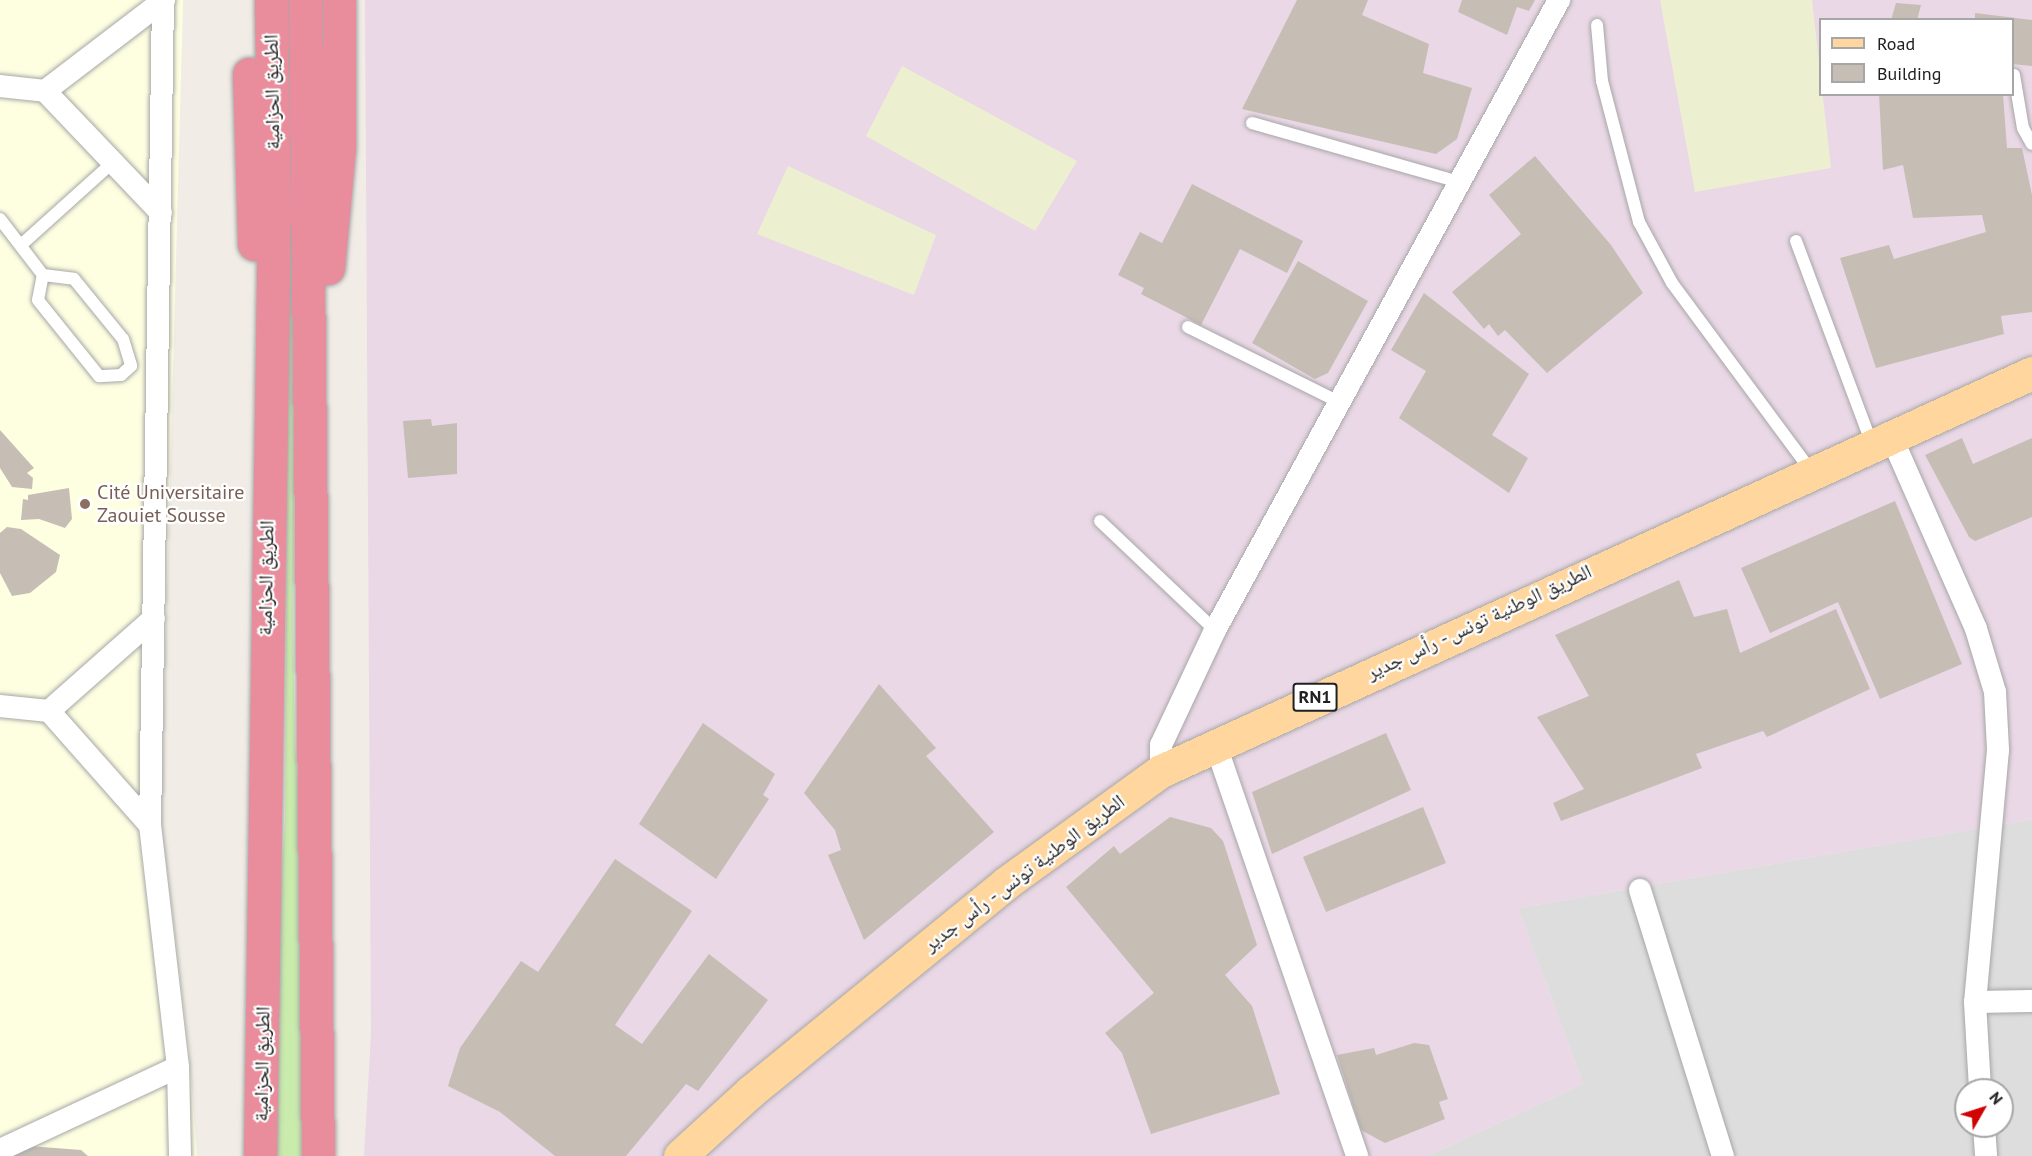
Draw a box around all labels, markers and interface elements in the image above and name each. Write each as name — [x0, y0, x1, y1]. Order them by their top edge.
legend — [1819, 18, 2014, 96]
text: Road — [1877, 32, 1915, 55]
street label: الطريق الحزامية — [259, 34, 285, 150]
text: Building — [1877, 62, 1941, 85]
place label: Cité Universitaire Zaouiet Sousse — [97, 480, 244, 527]
marker: Cité Universitaire Zaouiet Sousse — [78, 497, 92, 511]
street label: الطريق الحزامية — [253, 520, 279, 636]
street label: الطريق الوطنية تونس - رأس جدير — [1361, 559, 1597, 685]
road number: RN1 — [1292, 682, 1338, 712]
street label: الطريق الوطنية تونس - رأس جدير — [917, 789, 1131, 957]
street label: الطريق الحزامية — [249, 1006, 275, 1122]
north arrow — [1954, 1078, 2014, 1138]
text: N — [1985, 1088, 2008, 1108]

